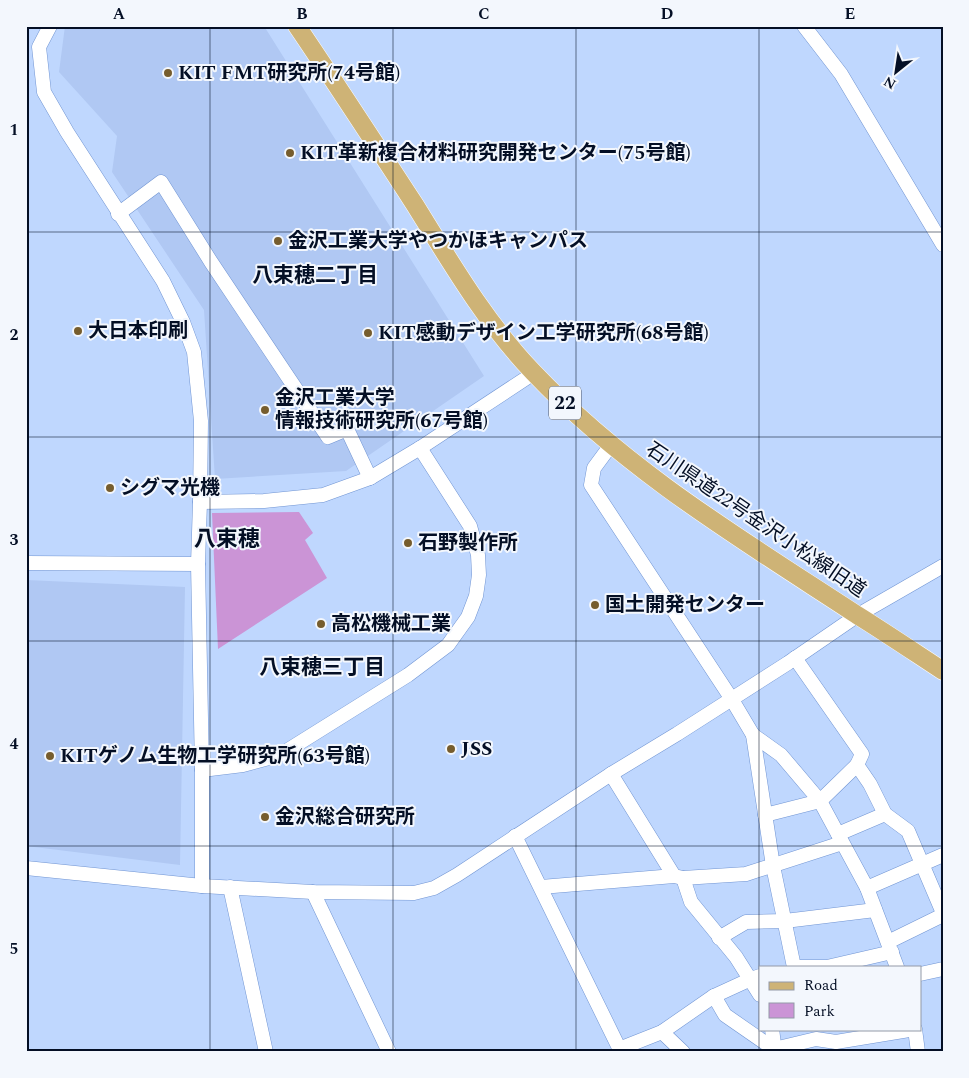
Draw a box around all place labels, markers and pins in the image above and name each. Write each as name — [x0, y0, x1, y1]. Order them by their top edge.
place label: KIT FMT研究所(74号館) — [178, 58, 400, 88]
marker: KIT FMT研究所(74号館) — [162, 67, 174, 79]
place label: KIT革新複合材料研究開発センター(75号館) — [300, 138, 691, 168]
marker: KIT革新複合材料研究開発センター(75号館) — [284, 147, 296, 159]
place label: 金沢工業大学やつかほキャンパス — [288, 226, 588, 256]
marker: 金沢工業大学やつかほキャンパス — [272, 235, 284, 247]
place label: 大日本印刷 — [88, 316, 188, 346]
place label: KIT感動デザイン工学研究所(68号館) — [378, 318, 709, 348]
marker: 大日本印刷 — [72, 325, 84, 337]
marker: KIT感動デザイン工学研究所(68号館) — [362, 327, 374, 339]
place label: 金沢工業大学 情報技術研究所(67号館) — [275, 383, 488, 436]
marker: 金沢工業大学 情報技術研究所(67号館) — [259, 404, 271, 416]
place label: シグマ光機 — [120, 473, 220, 503]
marker: シグマ光機 — [104, 482, 116, 494]
place label: 石野製作所 — [418, 528, 518, 558]
marker: 石野製作所 — [402, 537, 414, 549]
place label: 国土開発センター — [605, 590, 765, 620]
marker: 国土開発センター — [589, 599, 601, 611]
place label: 高松機械工業 — [331, 609, 451, 639]
marker: 高松機械工業 — [315, 618, 327, 630]
place label: JSS — [461, 734, 493, 764]
place label: KITゲノム生物工学研究所(63号館) — [60, 741, 370, 771]
marker: JSS — [445, 743, 457, 755]
marker: KITゲノム生物工学研究所(63号館) — [44, 750, 56, 762]
place label: 金沢総合研究所 — [275, 802, 415, 832]
marker: 金沢総合研究所 — [259, 811, 271, 823]

